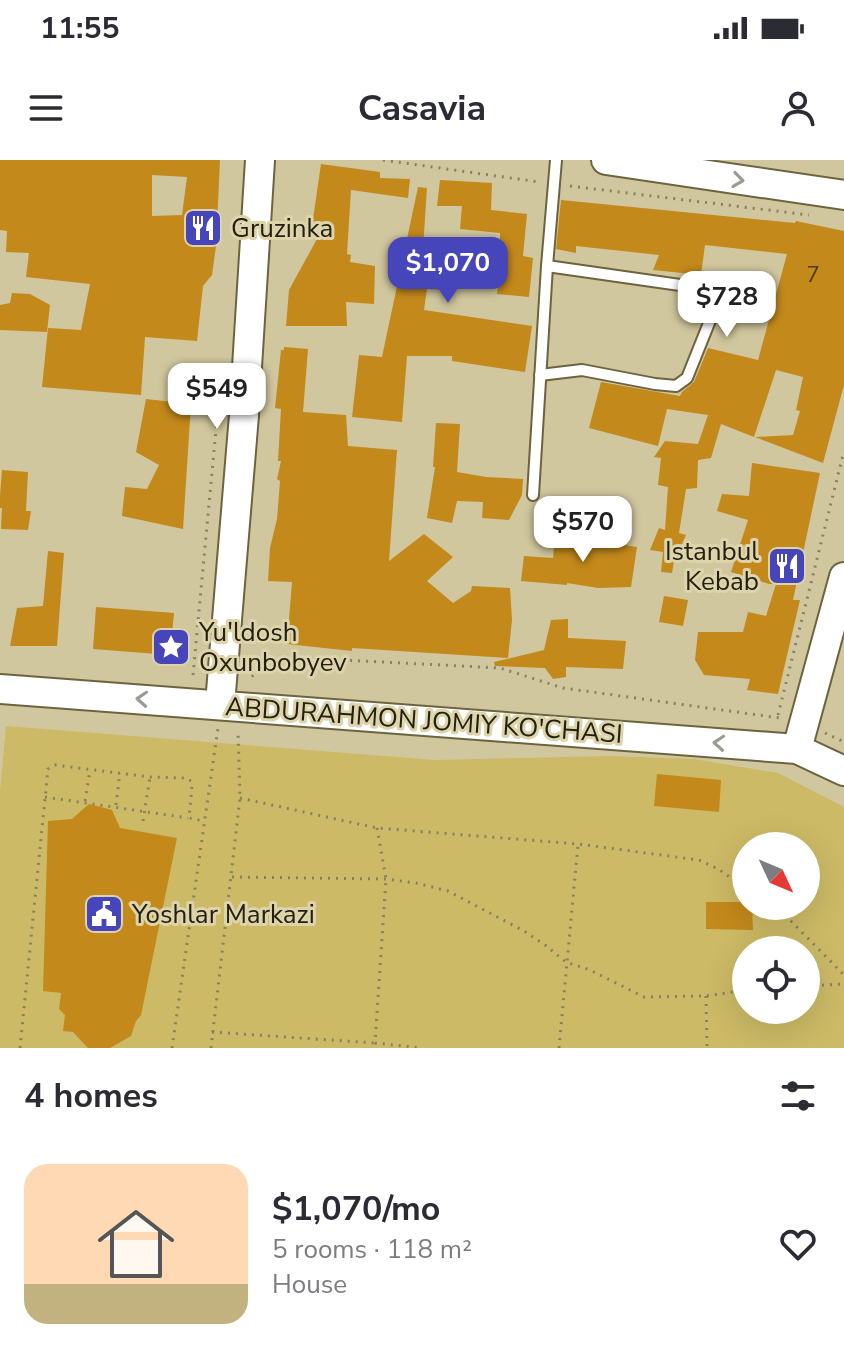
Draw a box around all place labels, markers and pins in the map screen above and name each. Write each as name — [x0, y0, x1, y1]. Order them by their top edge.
restaurant icon: Gruzinka — [182, 207, 224, 249]
place label: Gruzinka — [231, 211, 333, 246]
pin: $1,070 — [383, 237, 513, 305]
pin: $728 — [680, 271, 774, 339]
pin: $549 — [170, 363, 264, 431]
pin: $570 — [536, 496, 630, 564]
place label: Istanbul Kebab — [665, 534, 759, 599]
restaurant icon: Istanbul Kebab — [766, 545, 808, 587]
place label: Yu'ldosh Oxunbobyev — [198, 615, 347, 680]
place icon: Yu'ldosh Oxunbobyev — [150, 626, 192, 668]
public building icon: Yoshlar Markazi — [83, 893, 125, 935]
place label: Yoshlar Markazi — [131, 897, 315, 932]

